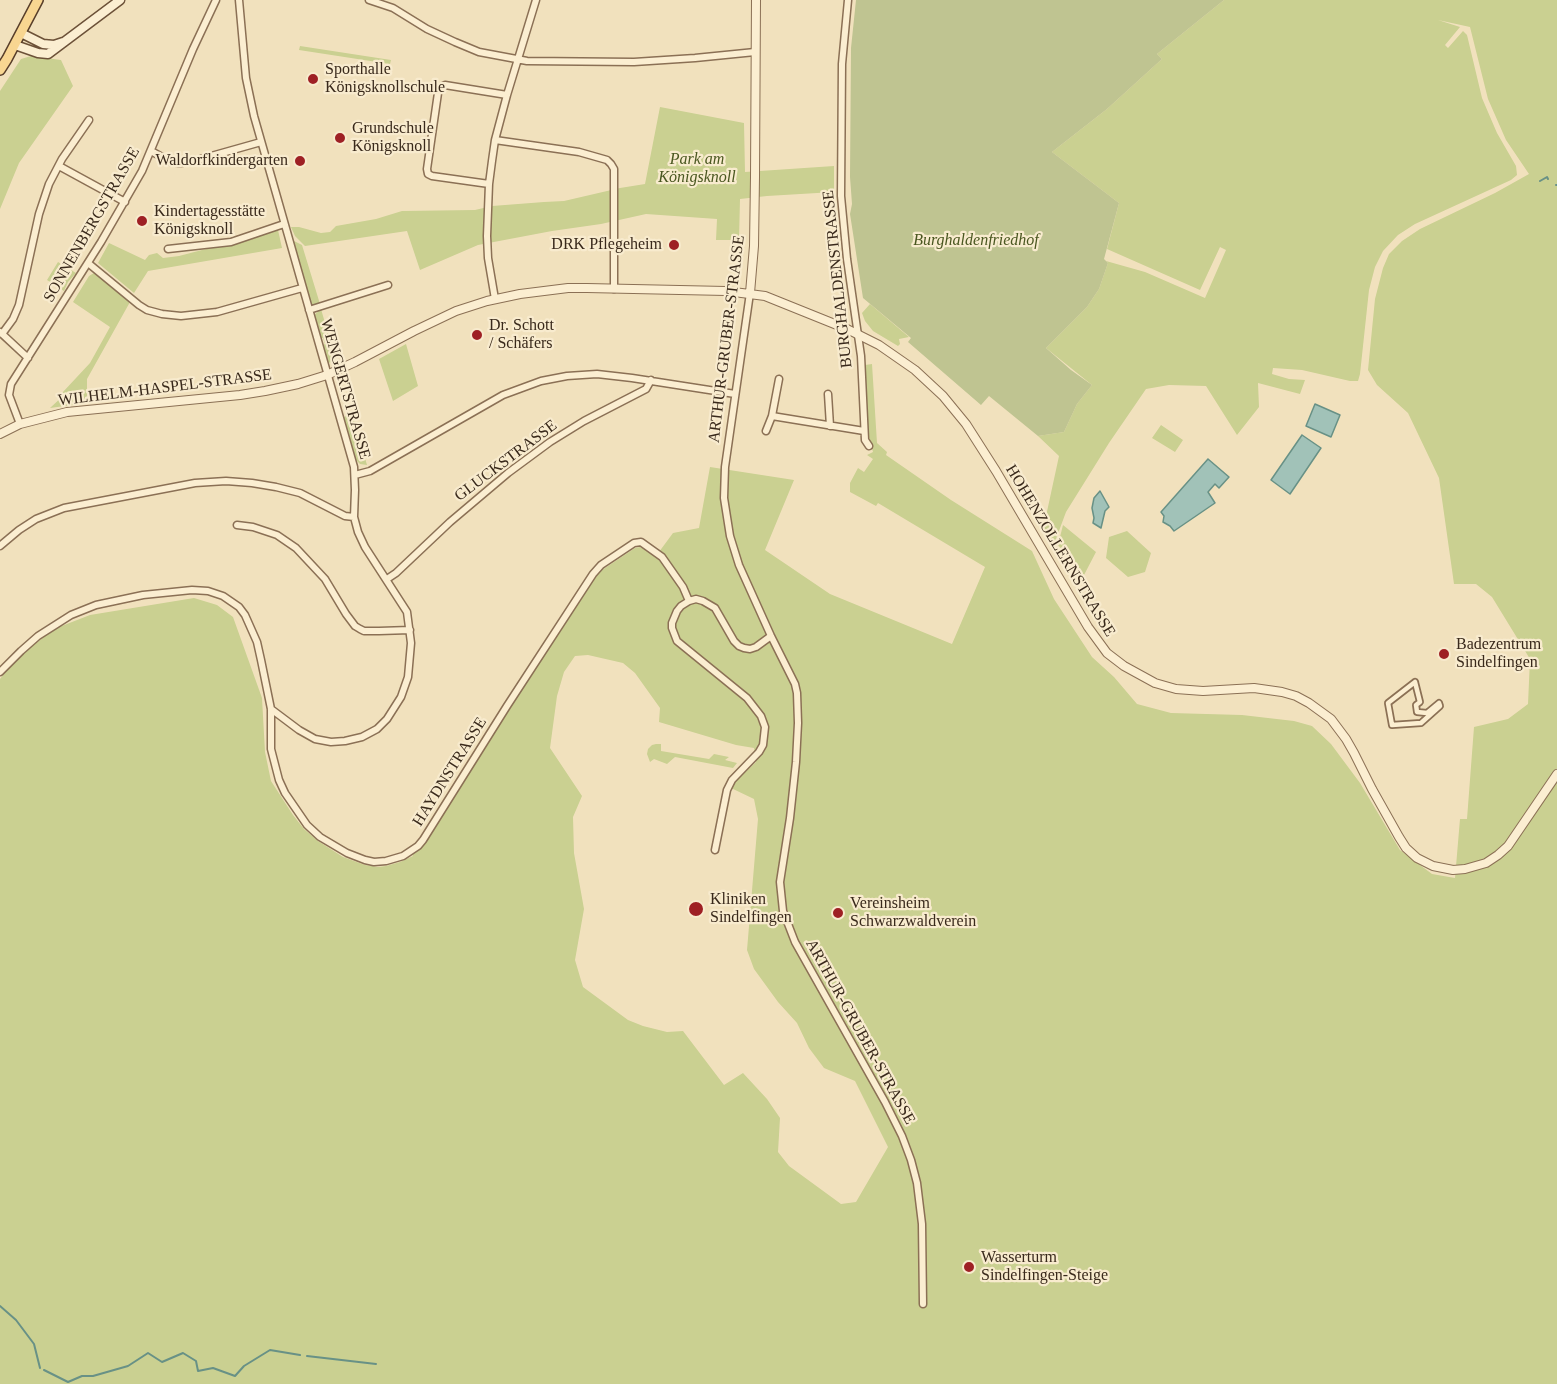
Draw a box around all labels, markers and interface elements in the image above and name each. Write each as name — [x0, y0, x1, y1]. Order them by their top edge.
place label: Sporthalle Königsknollschule — [325, 60, 445, 98]
marker: Sporthalle Königsknollschule — [306, 72, 320, 86]
place label: Grundschule Königsknoll — [352, 119, 434, 157]
marker: Grundschule Königsknoll — [333, 131, 347, 145]
street label: SONNENBERGSTRASSE — [40, 144, 144, 306]
park label: Park am Königsknoll — [658, 150, 736, 188]
place label: Waldorfkindergarten — [155, 151, 288, 171]
marker: Waldorfkindergarten — [293, 154, 307, 168]
street label: BURGHALDENSTRASSE — [819, 189, 857, 369]
place label: Kindertagesstätte Königsknoll — [154, 202, 265, 240]
marker: Kindertagesstätte Königsknoll — [135, 214, 149, 228]
park label: Burghaldenfriedhof — [913, 231, 1039, 251]
street label: ARTHUR-GRUBER-STRASSE — [705, 234, 749, 444]
place label: DRK Pflegeheim — [551, 235, 662, 255]
marker: DRK Pflegeheim — [667, 238, 681, 252]
street label: WENGERTSTRASSE — [316, 316, 374, 462]
place label: Dr. Schott / Schäfers — [489, 316, 554, 354]
marker: Dr. Schott / Schäfers — [470, 328, 484, 342]
street label: WILHELM-HASPEL-STRASSE — [57, 365, 273, 411]
street label: GLUCKSTRASSE — [451, 416, 561, 506]
street label: HOHENZOLLERNSTRASSE — [1001, 461, 1119, 641]
place label: Badezentrum Sindelfingen — [1456, 635, 1541, 673]
marker: Badezentrum Sindelfingen — [1437, 647, 1451, 661]
street label: HAYDNSTRASSE — [409, 714, 491, 830]
place label: Kliniken Sindelfingen — [710, 890, 792, 928]
place label: Vereinsheim Schwarzwaldverein — [850, 894, 976, 932]
marker: Kliniken Sindelfingen — [687, 900, 705, 918]
marker: Vereinsheim Schwarzwaldverein — [831, 906, 845, 920]
street label: ARTHUR-GRUBER-STRASSE — [801, 936, 919, 1128]
place label: Wasserturm Sindelfingen-Steige — [981, 1248, 1108, 1286]
marker: Wasserturm Sindelfingen-Steige — [962, 1260, 976, 1274]

